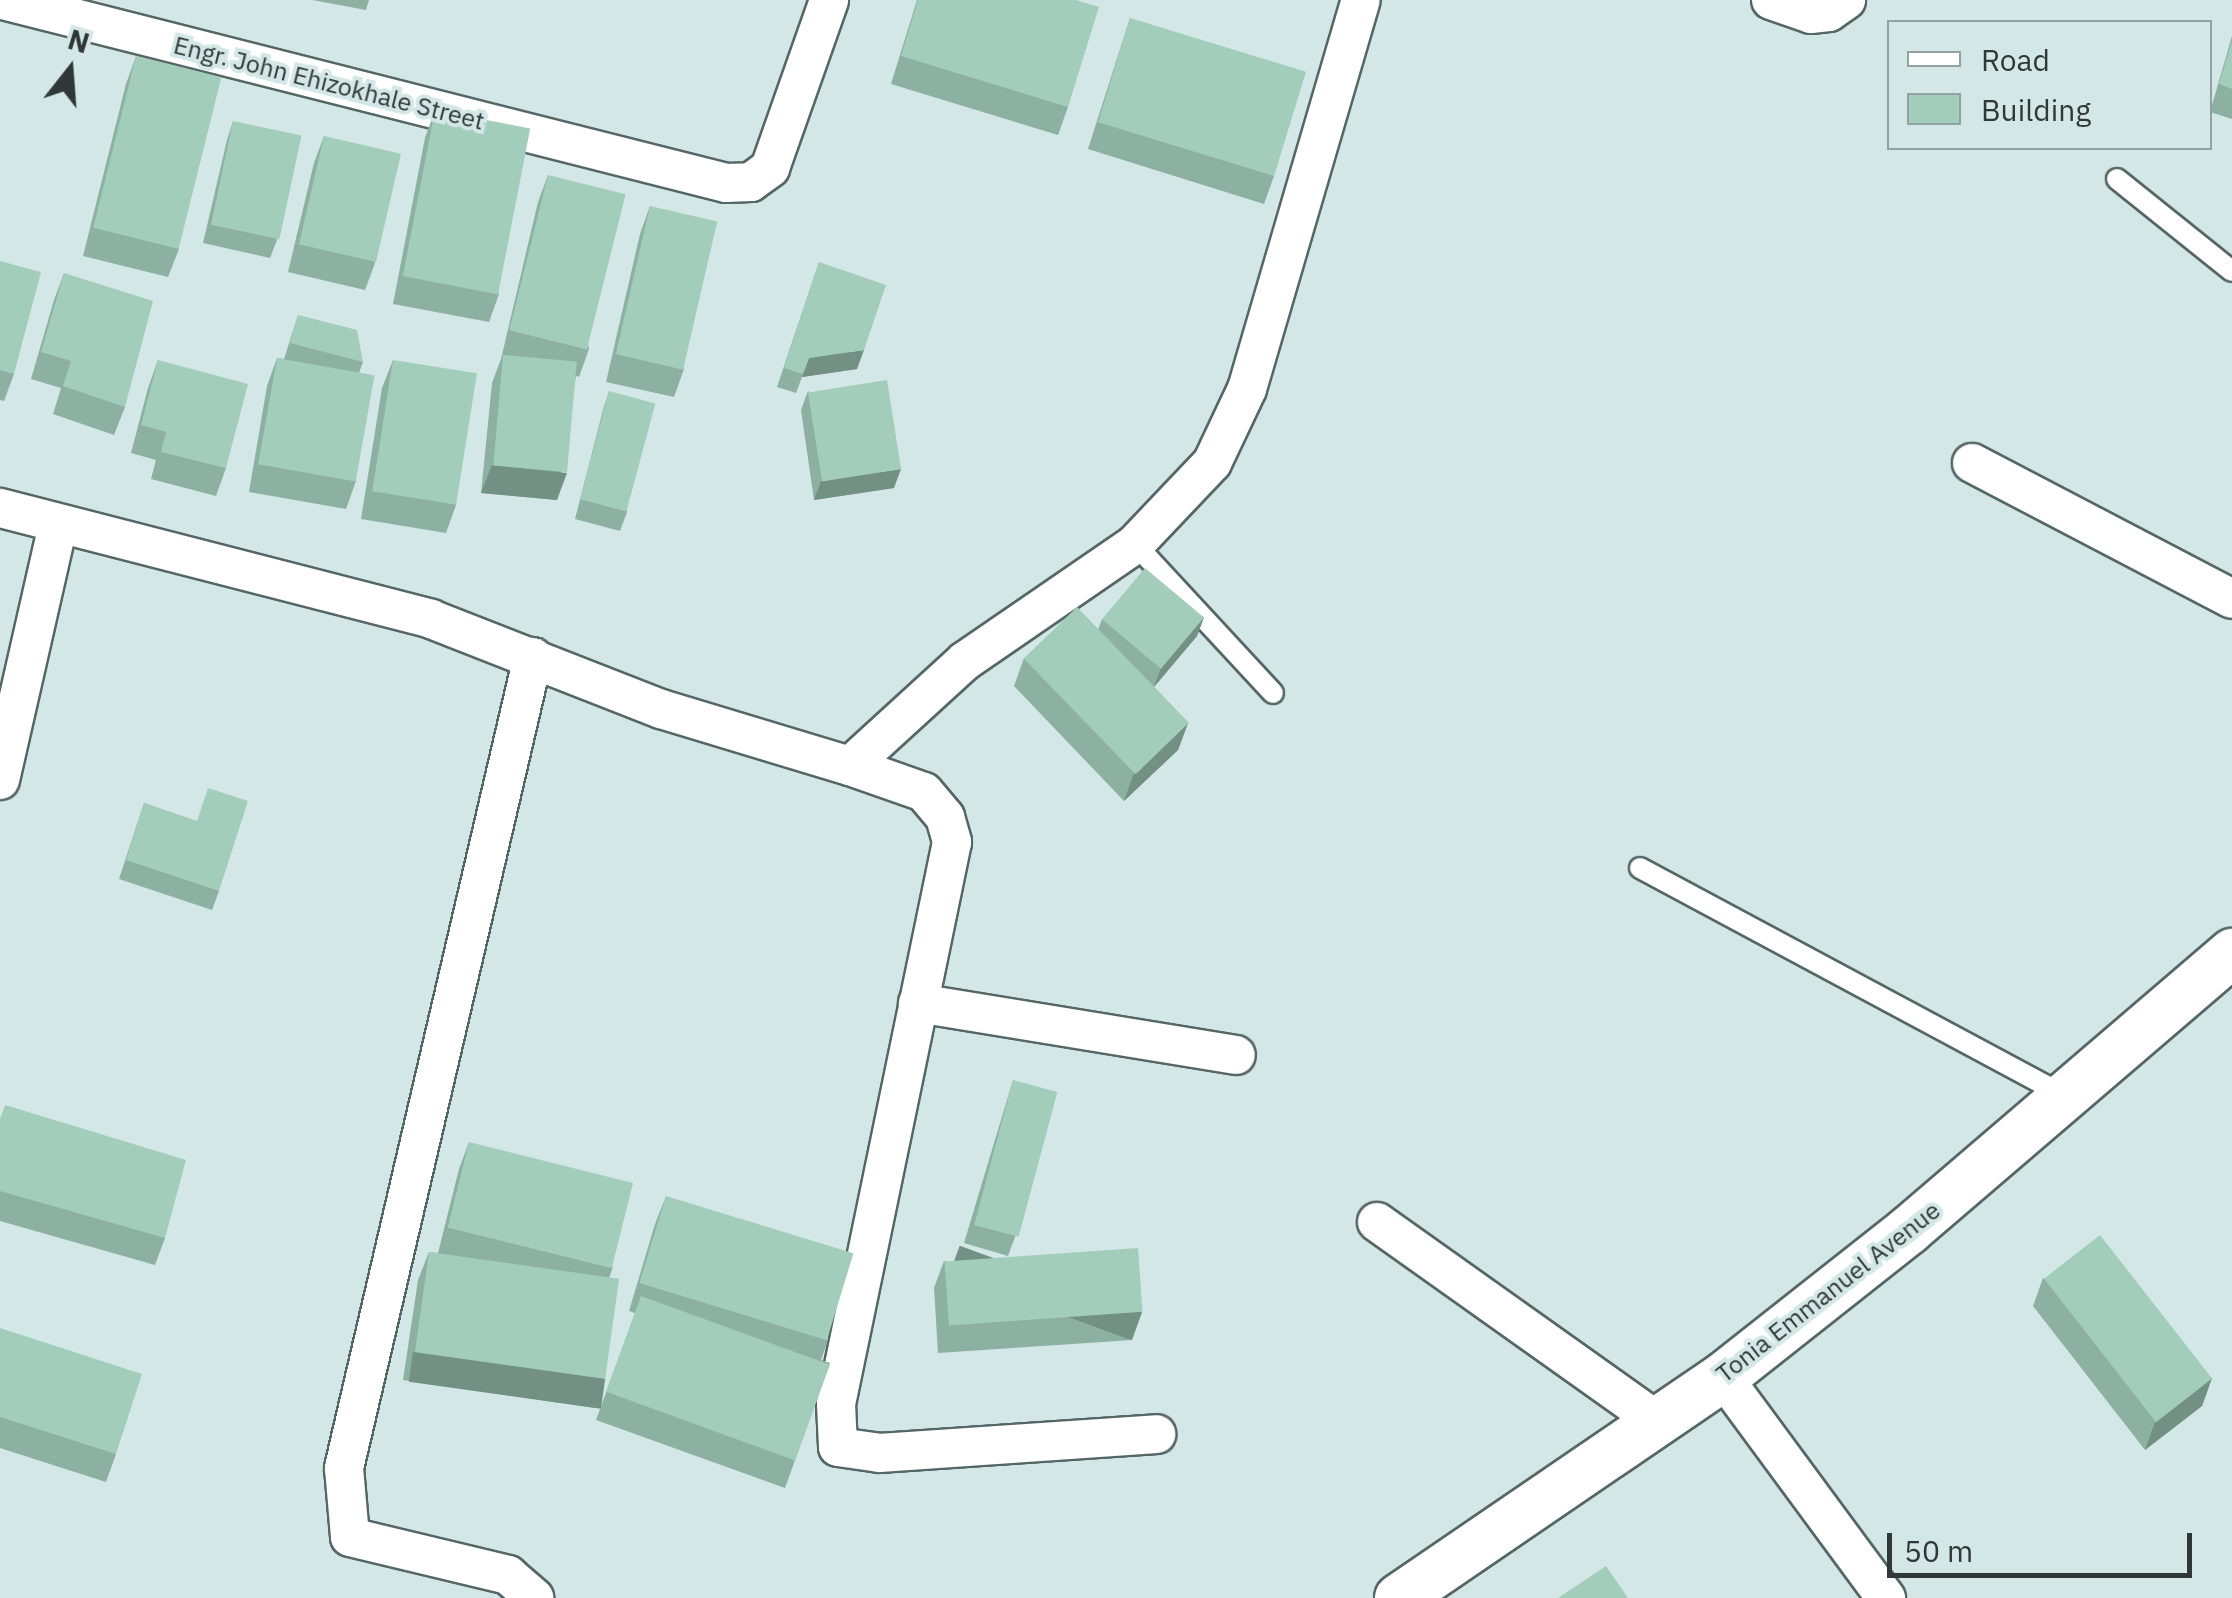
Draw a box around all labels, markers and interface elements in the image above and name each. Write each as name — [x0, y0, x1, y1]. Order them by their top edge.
north arrow — [20, 20, 120, 120]
text: N — [64, 20, 94, 61]
legend — [1887, 20, 2212, 150]
street label: Engr. John Ehizokhale Street — [171, 30, 487, 136]
text: Road — [1981, 40, 2050, 79]
text: Building — [1981, 90, 2091, 129]
street label: Tonia Emmanuel Avenue — [1710, 1195, 1946, 1389]
scale bar — [1892, 1513, 2197, 1575]
text: 50 m — [1904, 1531, 1973, 1570]

